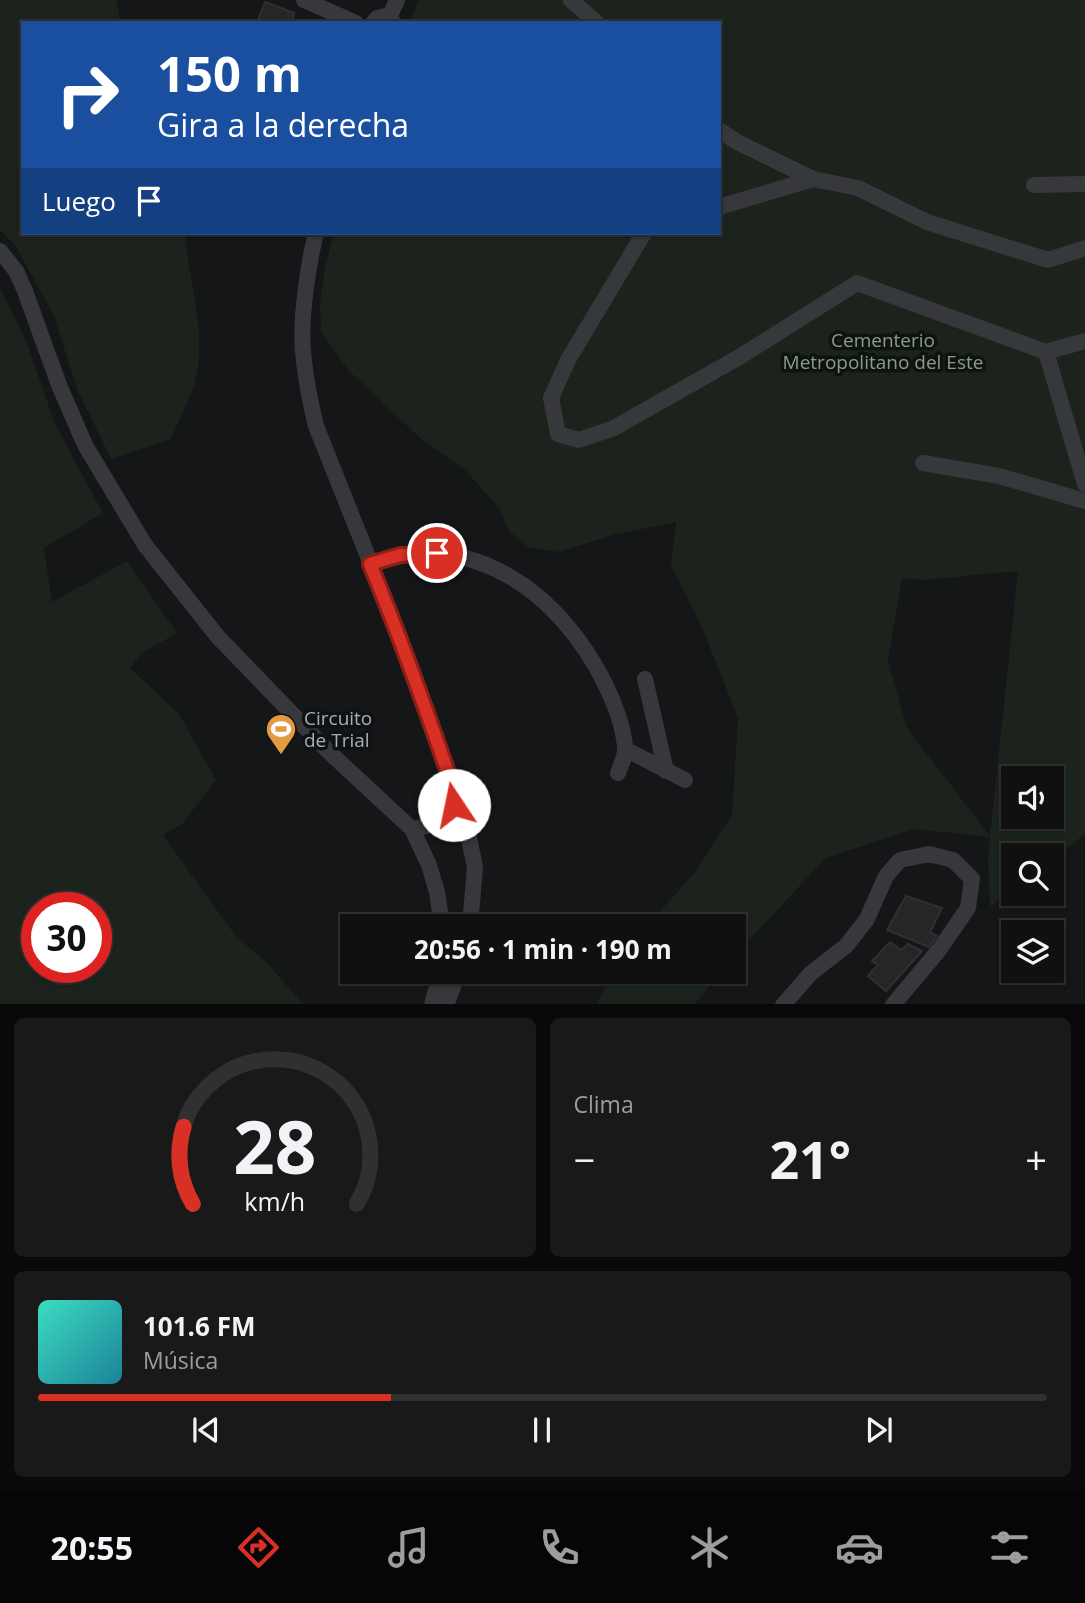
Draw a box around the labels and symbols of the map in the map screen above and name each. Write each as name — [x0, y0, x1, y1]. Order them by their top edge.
park label: Cementerio Metropolitano del Este — [783, 327, 983, 375]
pin — [407, 523, 467, 583]
place label: Circuito de Trial — [304, 705, 372, 753]
sports icon: Circuito de Trial — [264, 712, 298, 756]
position arrow — [417, 768, 491, 842]
speed limit sign: 30 — [21, 892, 112, 983]

